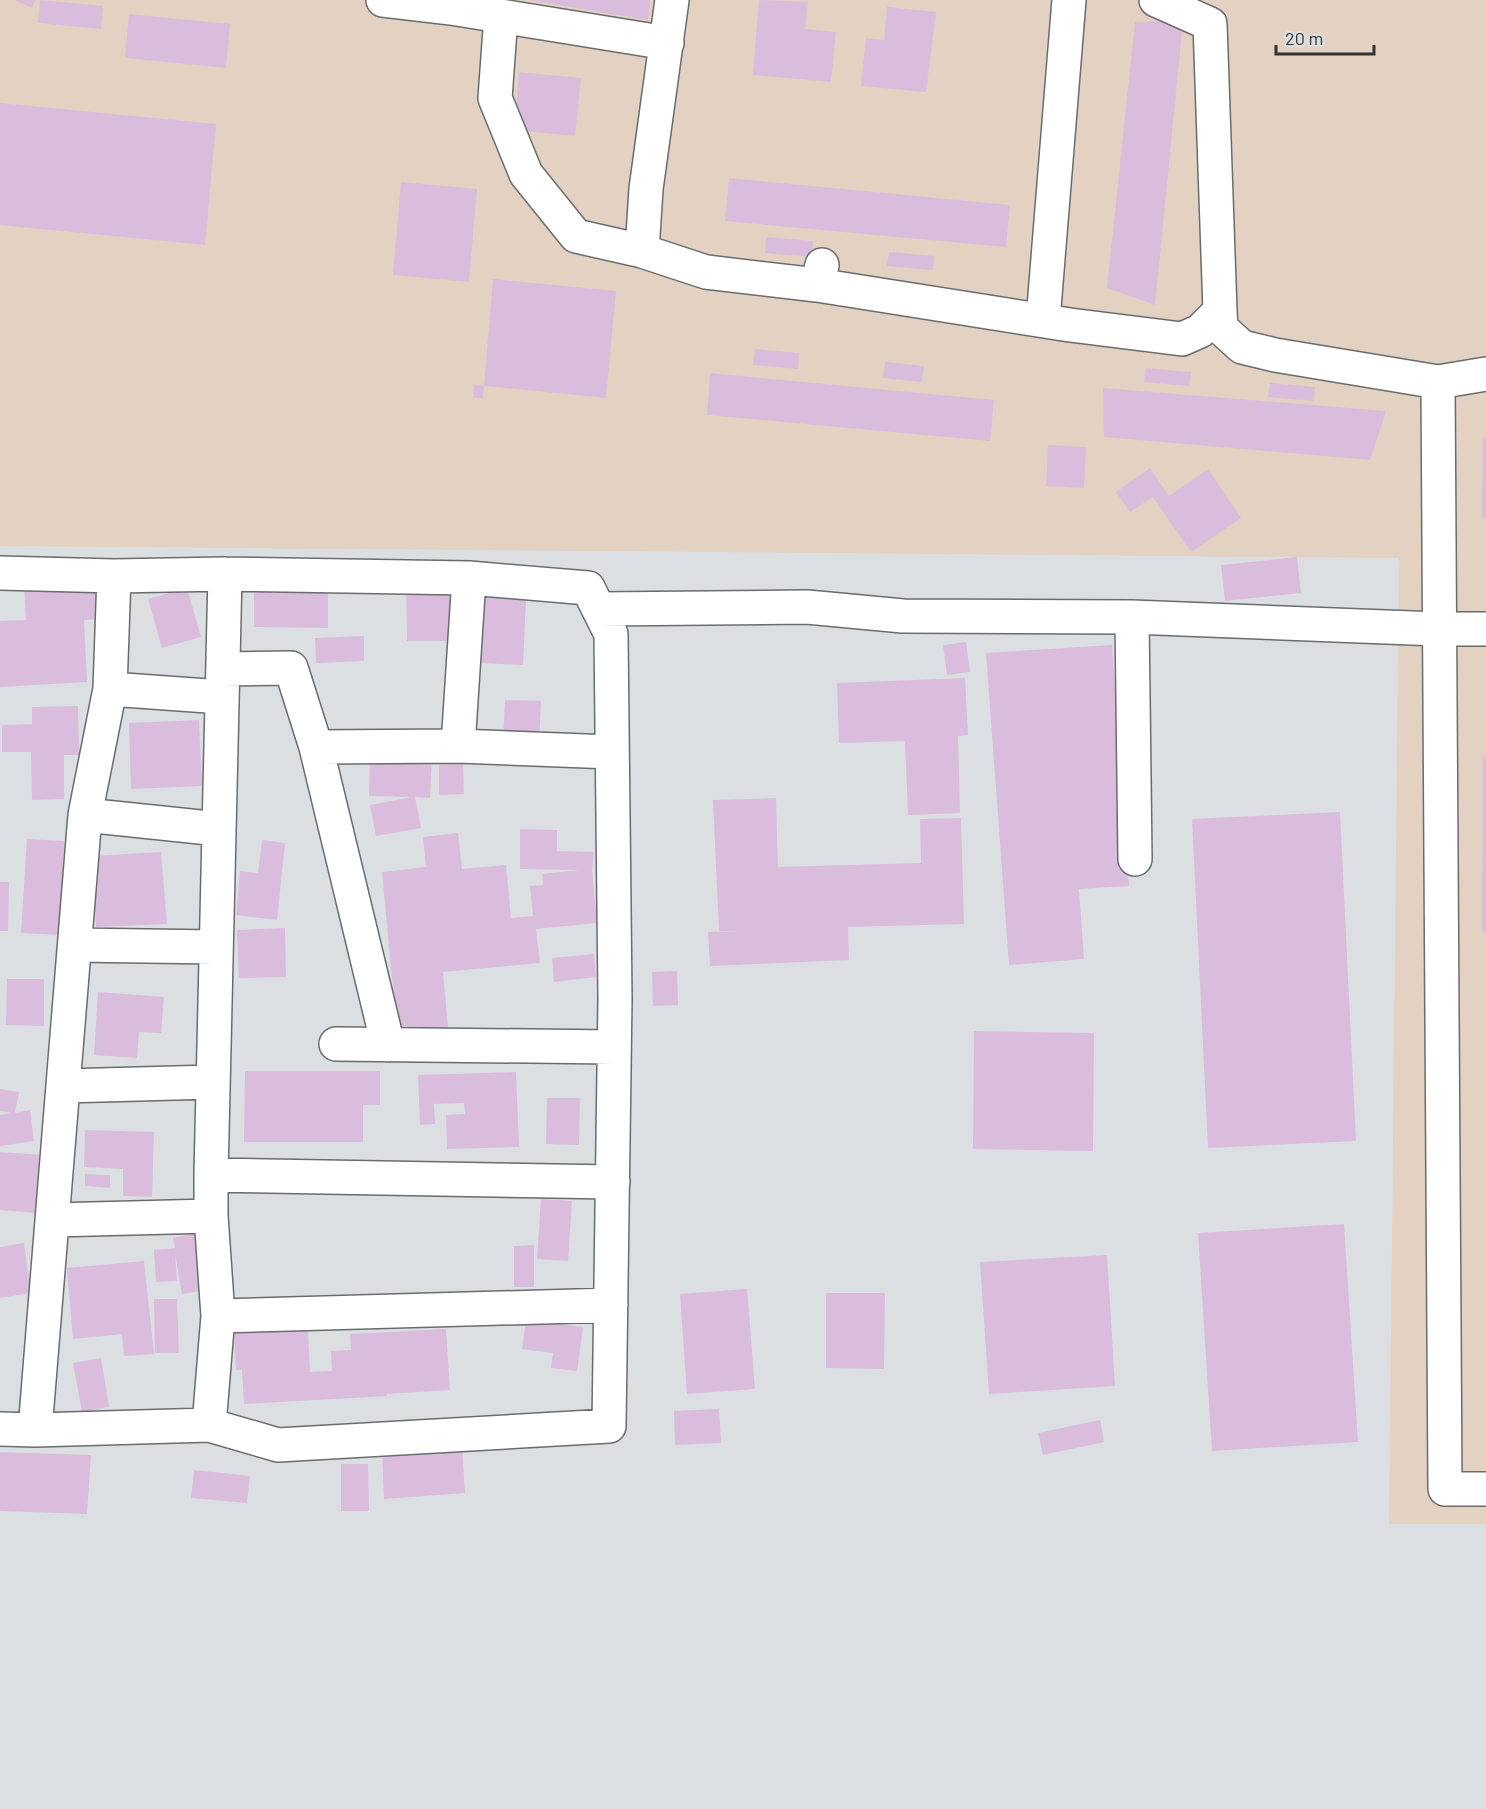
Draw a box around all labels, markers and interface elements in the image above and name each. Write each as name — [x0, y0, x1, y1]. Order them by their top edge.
scale bar — [1276, 18, 1374, 56]
text: 20 m — [1285, 27, 1323, 49]

